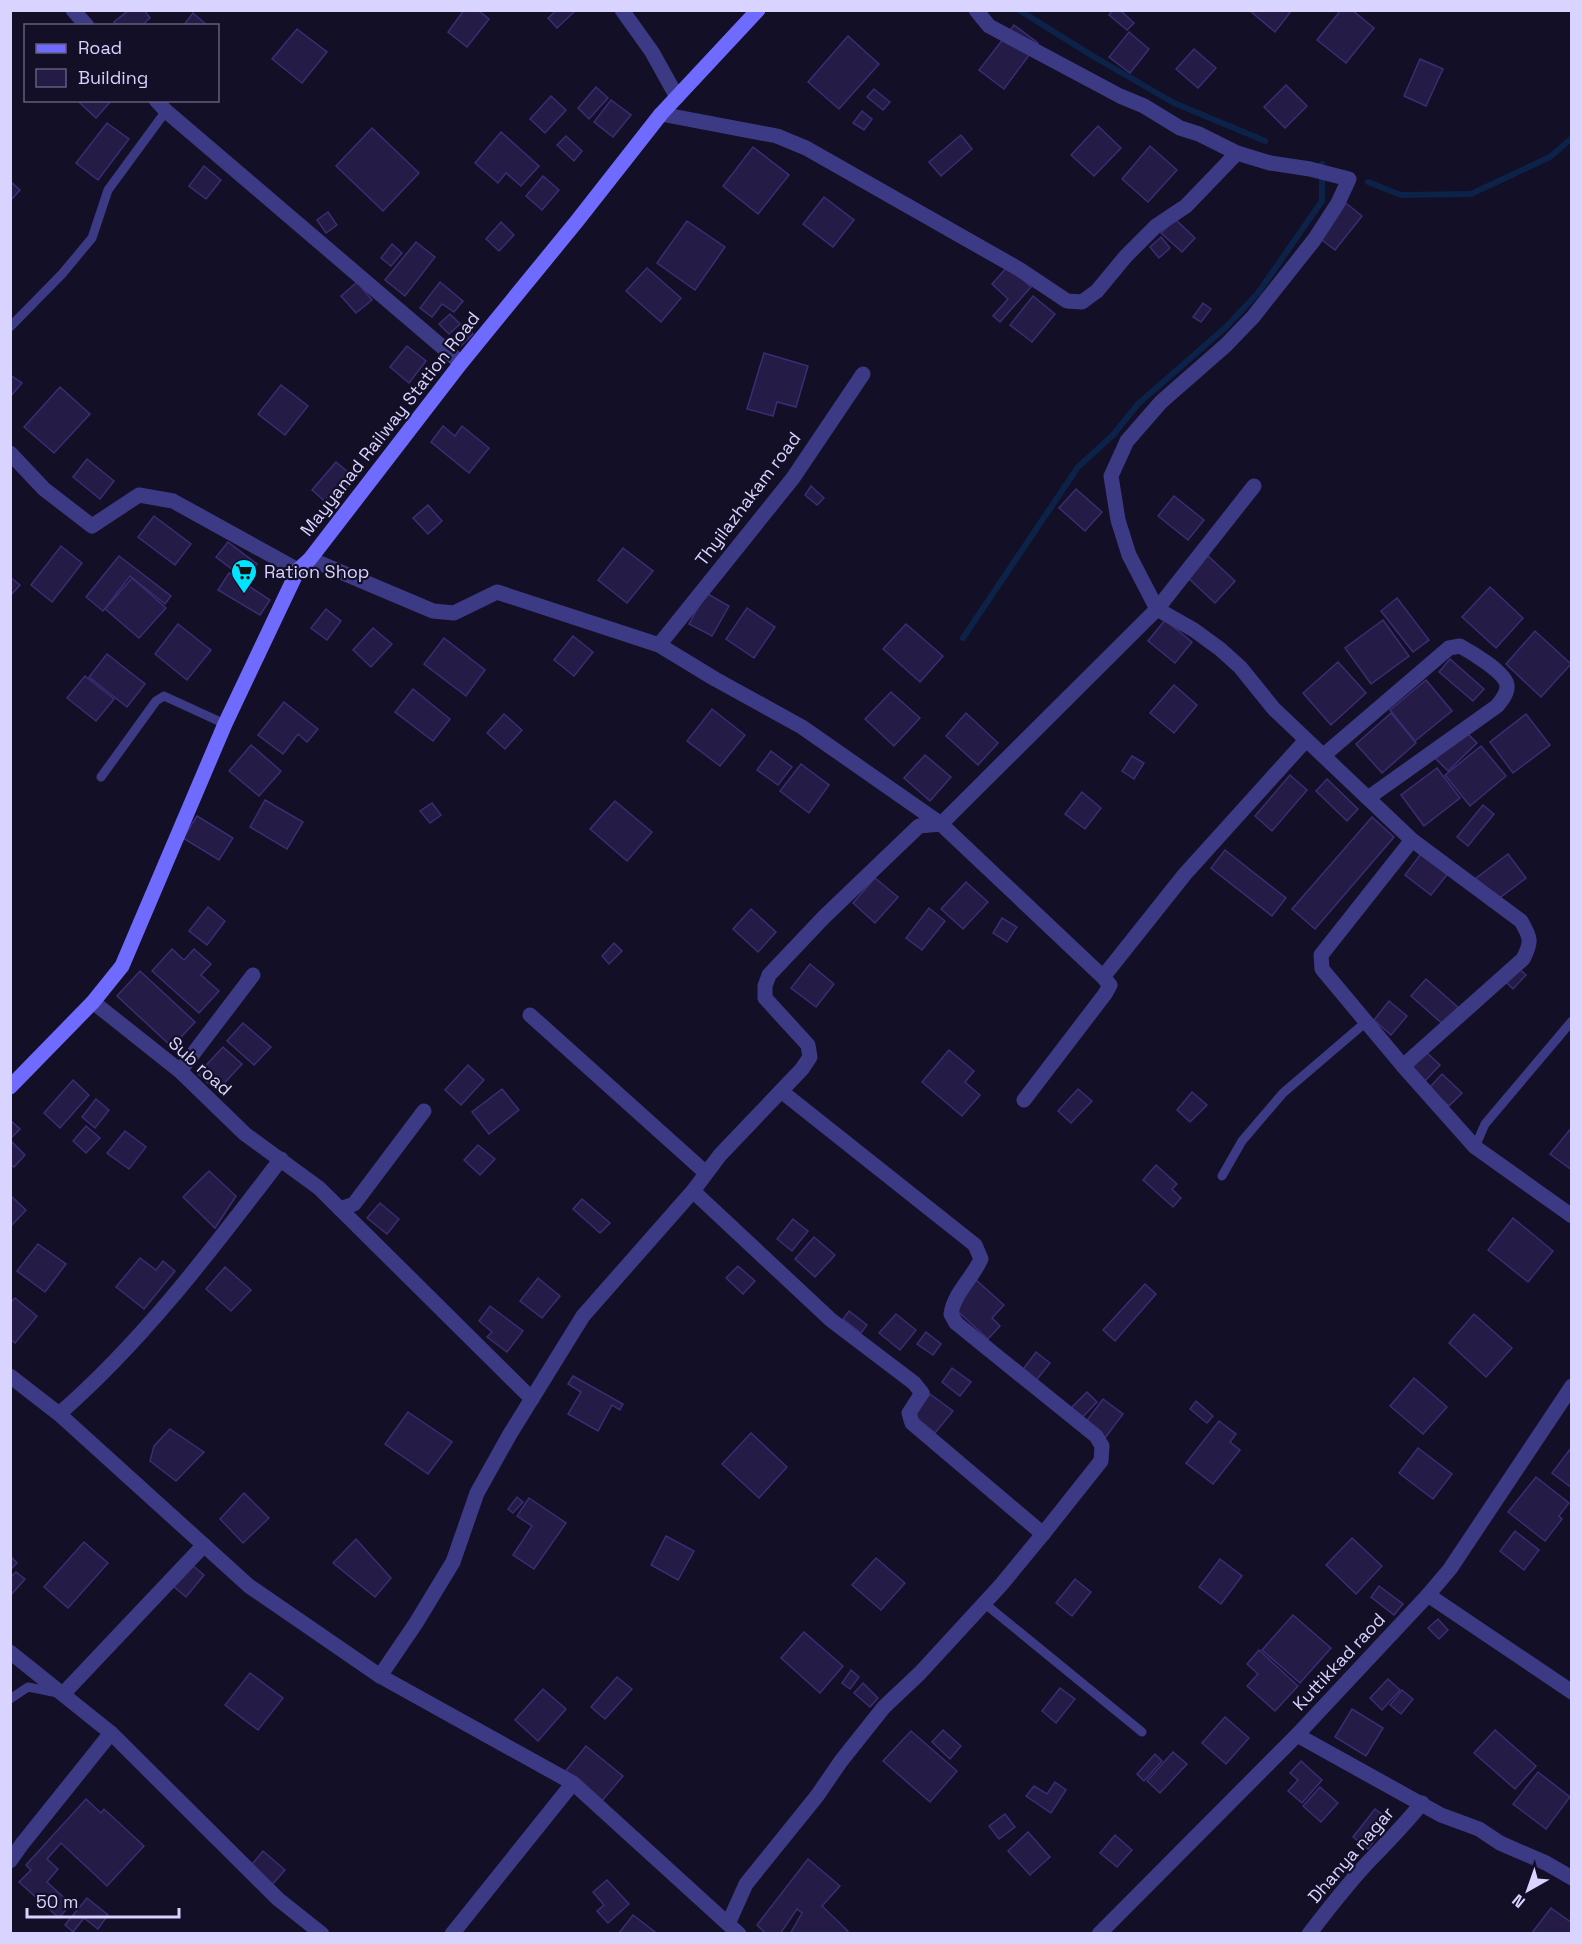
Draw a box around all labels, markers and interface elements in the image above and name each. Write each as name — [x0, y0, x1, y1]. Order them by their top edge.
legend — [24, 24, 219, 102]
text: Road — [78, 36, 122, 59]
text: Building — [78, 66, 148, 89]
street label: Mayyanad Railway Station Road — [295, 307, 484, 541]
street label: Thyilazhakam road — [690, 427, 805, 570]
supermarket icon: Ration Shop — [229, 557, 259, 595]
place label: Ration Shop — [264, 560, 369, 583]
street label: Sub road — [164, 1031, 237, 1100]
street label: Kuttikkad raod — [1288, 1608, 1390, 1715]
street label: Dhanya nagar — [1303, 1802, 1399, 1908]
north arrow — [1498, 1860, 1558, 1920]
scale bar — [27, 1881, 178, 1919]
text: 50 m — [36, 1890, 78, 1913]
text: N — [1508, 1890, 1530, 1913]

